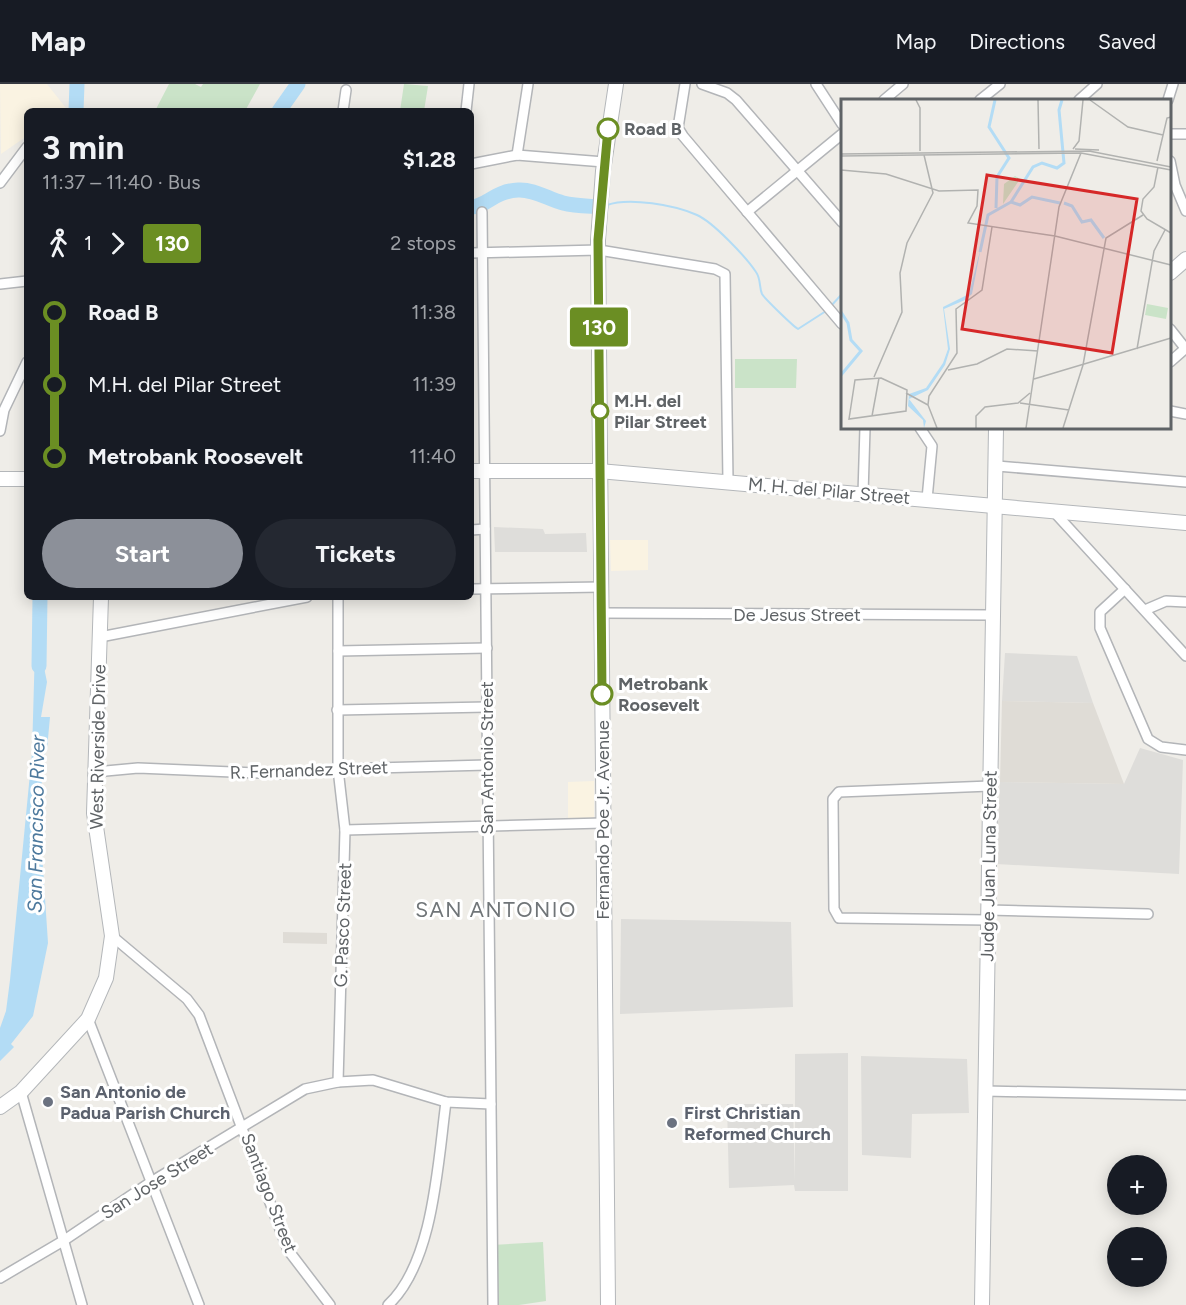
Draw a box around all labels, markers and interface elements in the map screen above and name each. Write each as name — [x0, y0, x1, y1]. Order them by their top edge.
text: Map — [30, 24, 86, 58]
text: Map — [895, 29, 936, 54]
text: Directions — [969, 29, 1065, 54]
text: Saved — [1098, 29, 1156, 54]
inset map — [841, 99, 1171, 429]
marker: Road B — [597, 118, 619, 140]
place label: Road B — [624, 118, 682, 140]
text: 3 min — [42, 128, 124, 167]
text: $1.28 — [403, 146, 456, 173]
text: 11:37 – 11:40 · Bus — [42, 170, 201, 194]
icon: walk — [42, 227, 75, 260]
icon: forward — [101, 227, 134, 260]
text: 1 — [84, 231, 92, 255]
text: 130 — [155, 231, 189, 256]
text: 2 stops — [390, 231, 456, 255]
text: Road B — [88, 299, 159, 326]
text: 11:38 — [411, 300, 456, 324]
line badge: 130 — [564, 308, 634, 346]
text: 130 — [582, 315, 616, 340]
text: M.H. del Pilar Street — [88, 371, 281, 398]
text: 11:39 — [412, 372, 456, 396]
place label: M.H. del Pilar Street — [614, 390, 707, 433]
marker: M.H. del Pilar Street — [591, 402, 609, 420]
text: Metrobank Roosevelt — [88, 443, 303, 470]
text: 11:40 — [409, 444, 456, 468]
street label: M. H. del Pilar Street — [747, 473, 911, 509]
button: Start — [42, 519, 243, 588]
button: Tickets — [255, 519, 456, 588]
street label: De Jesus Street — [733, 604, 861, 626]
street label: West Riverside Drive — [86, 664, 110, 830]
place label: Metrobank Roosevelt — [618, 673, 708, 716]
street label: San Antonio Street — [476, 681, 498, 835]
marker: Metrobank Roosevelt — [591, 683, 613, 705]
street label: Fernando Poe Jr. Avenue — [592, 720, 614, 920]
water label: San Francisco River — [22, 734, 50, 913]
street label: R. Fernandez Street — [229, 756, 389, 784]
street label: Judge Juan Luna Street — [976, 770, 1002, 962]
street label: G. Pasco Street — [330, 862, 356, 988]
district label: SAN ANTONIO — [415, 897, 577, 922]
place label: San Antonio de Padua Parish Church — [60, 1081, 230, 1124]
marker: San Antonio de Padua Parish Church — [41, 1095, 55, 1109]
place label: First Christian Reformed Church — [684, 1102, 831, 1145]
marker: First Christian Reformed Church — [665, 1116, 679, 1130]
street label: Santiago Street — [236, 1130, 302, 1256]
street label: San Jose Street — [97, 1138, 217, 1224]
map controls — [1107, 1155, 1167, 1287]
button: + — [1107, 1155, 1167, 1215]
button: − — [1107, 1227, 1167, 1287]

